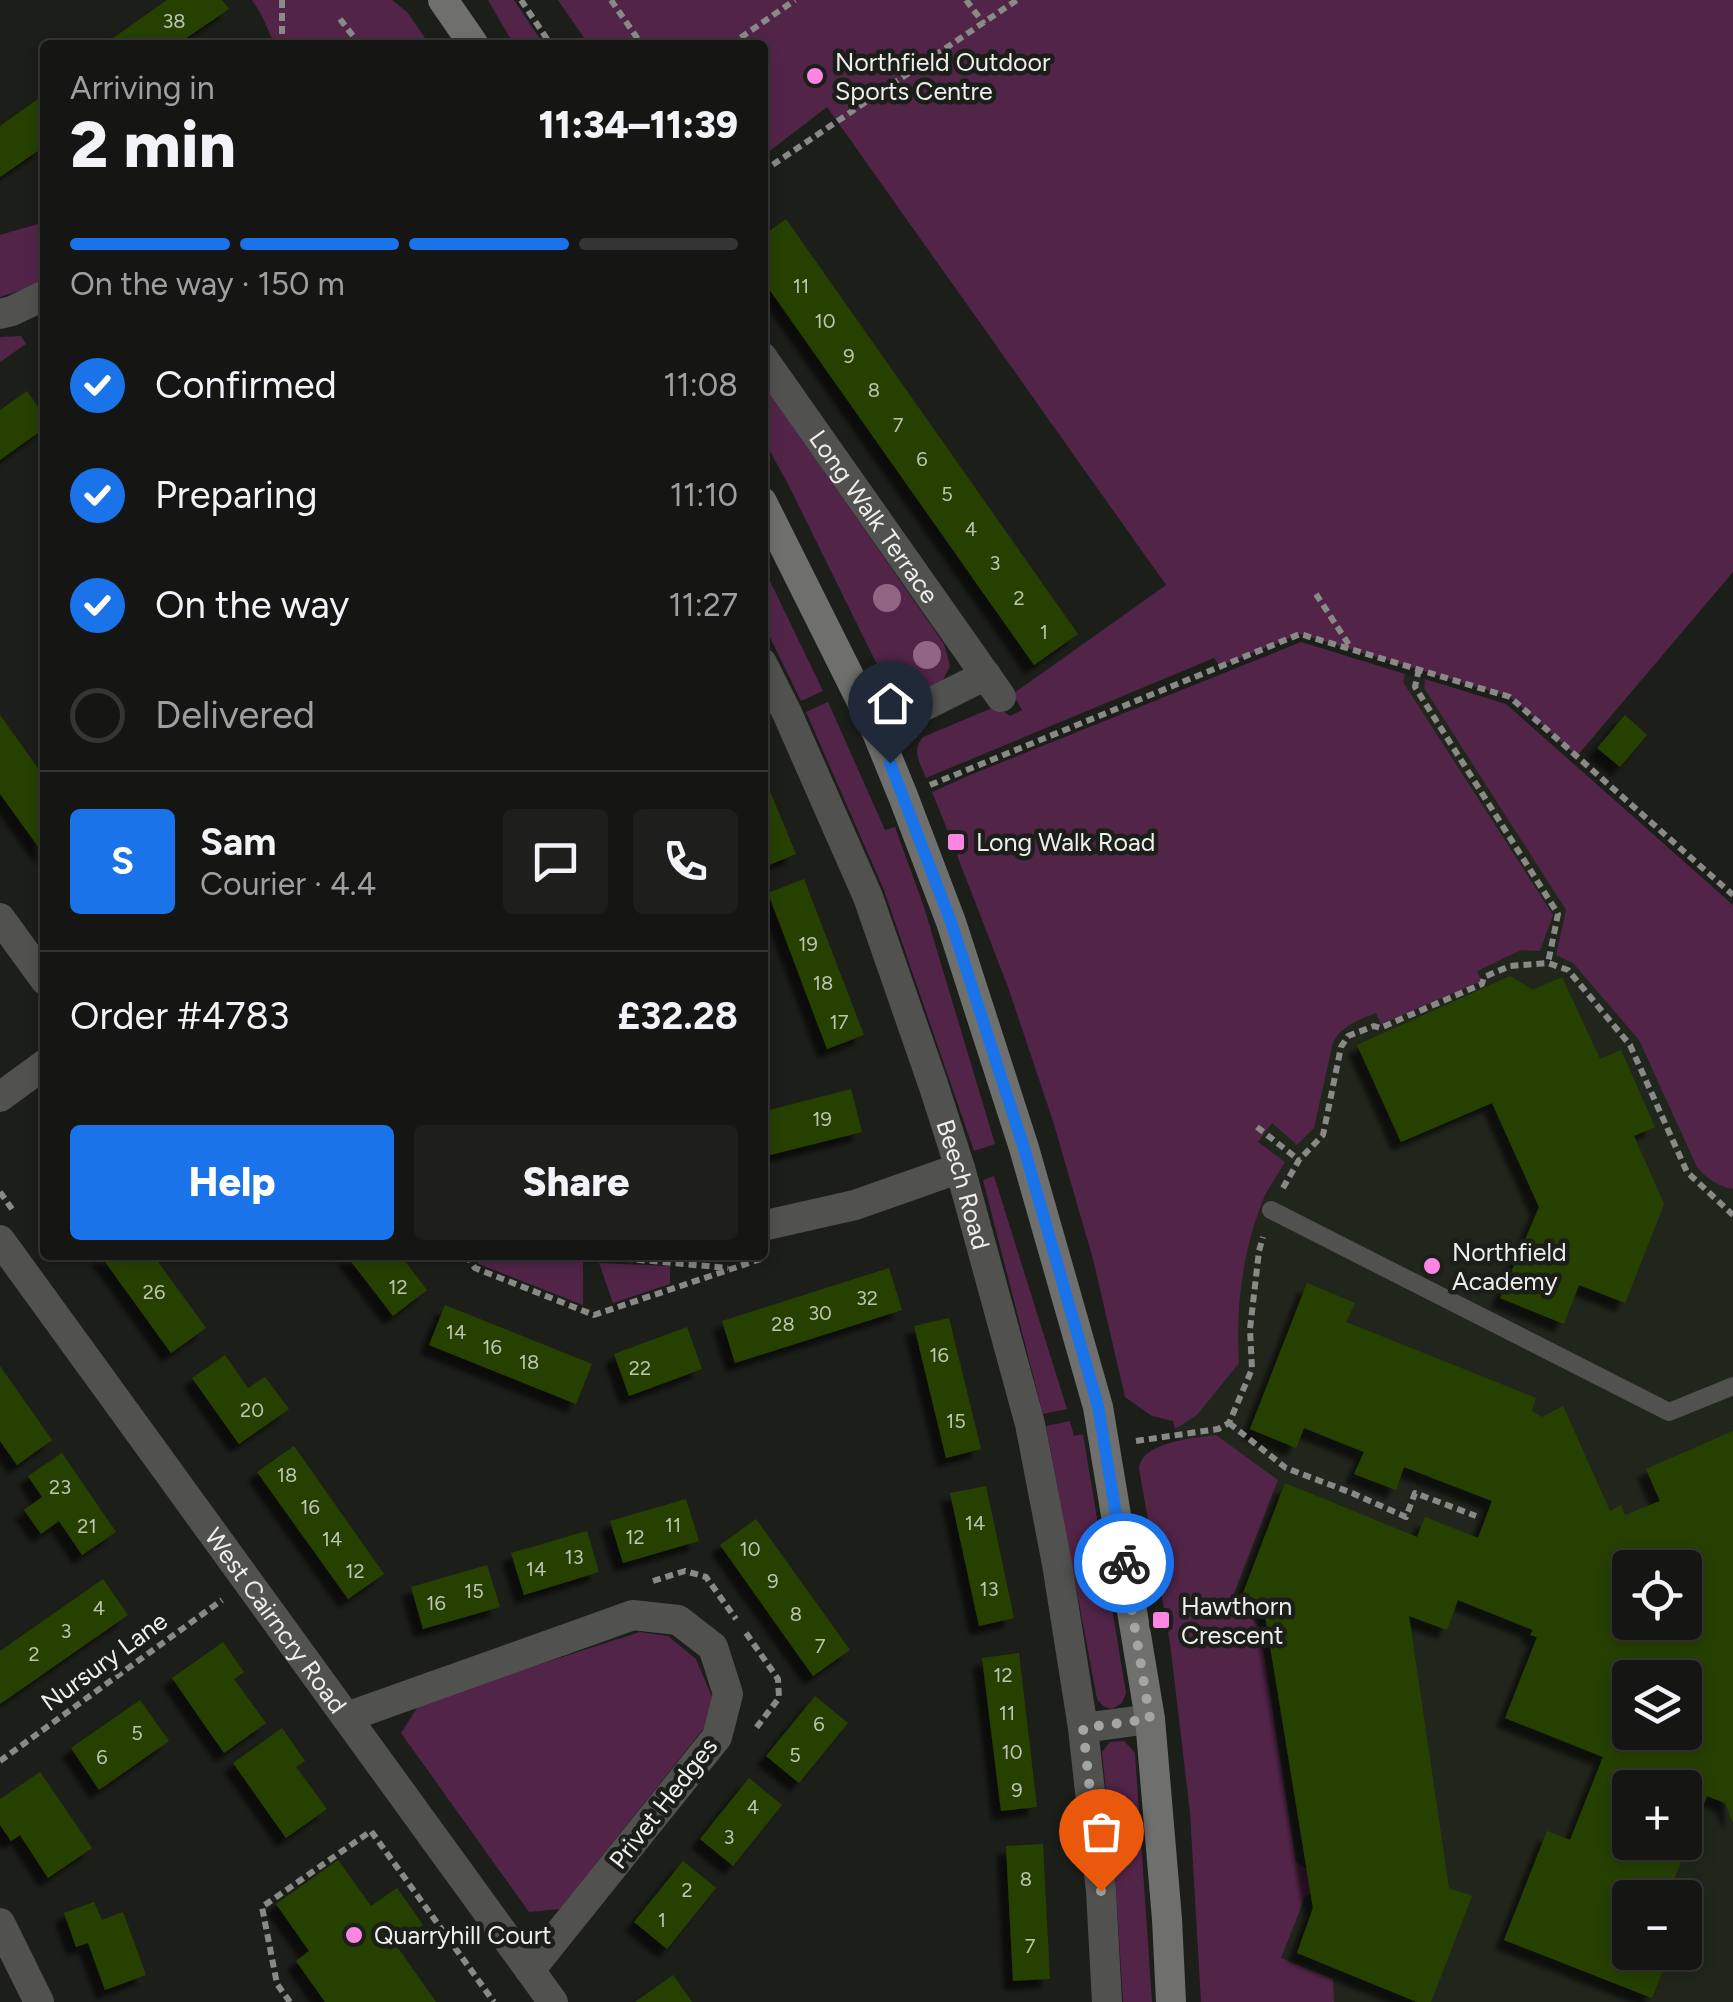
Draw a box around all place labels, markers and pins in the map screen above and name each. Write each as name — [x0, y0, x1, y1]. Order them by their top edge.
place label: Northfield Outdoor Sports Centre — [835, 47, 1051, 106]
marker: Northfield Outdoor Sports Centre — [804, 65, 826, 87]
pin — [848, 661, 933, 764]
place label: Long Walk Road — [976, 827, 1155, 857]
marker: Long Walk Road — [945, 831, 967, 853]
place label: Northfield Academy — [1452, 1237, 1567, 1296]
marker: Northfield Academy — [1421, 1255, 1443, 1277]
place label: Hawthorn Crescent — [1181, 1591, 1292, 1650]
marker: Hawthorn Crescent — [1150, 1609, 1172, 1631]
pin — [1059, 1789, 1144, 1892]
place label: Quarryhill Court — [374, 1920, 552, 1950]
marker: Quarryhill Court — [343, 1924, 365, 1946]

